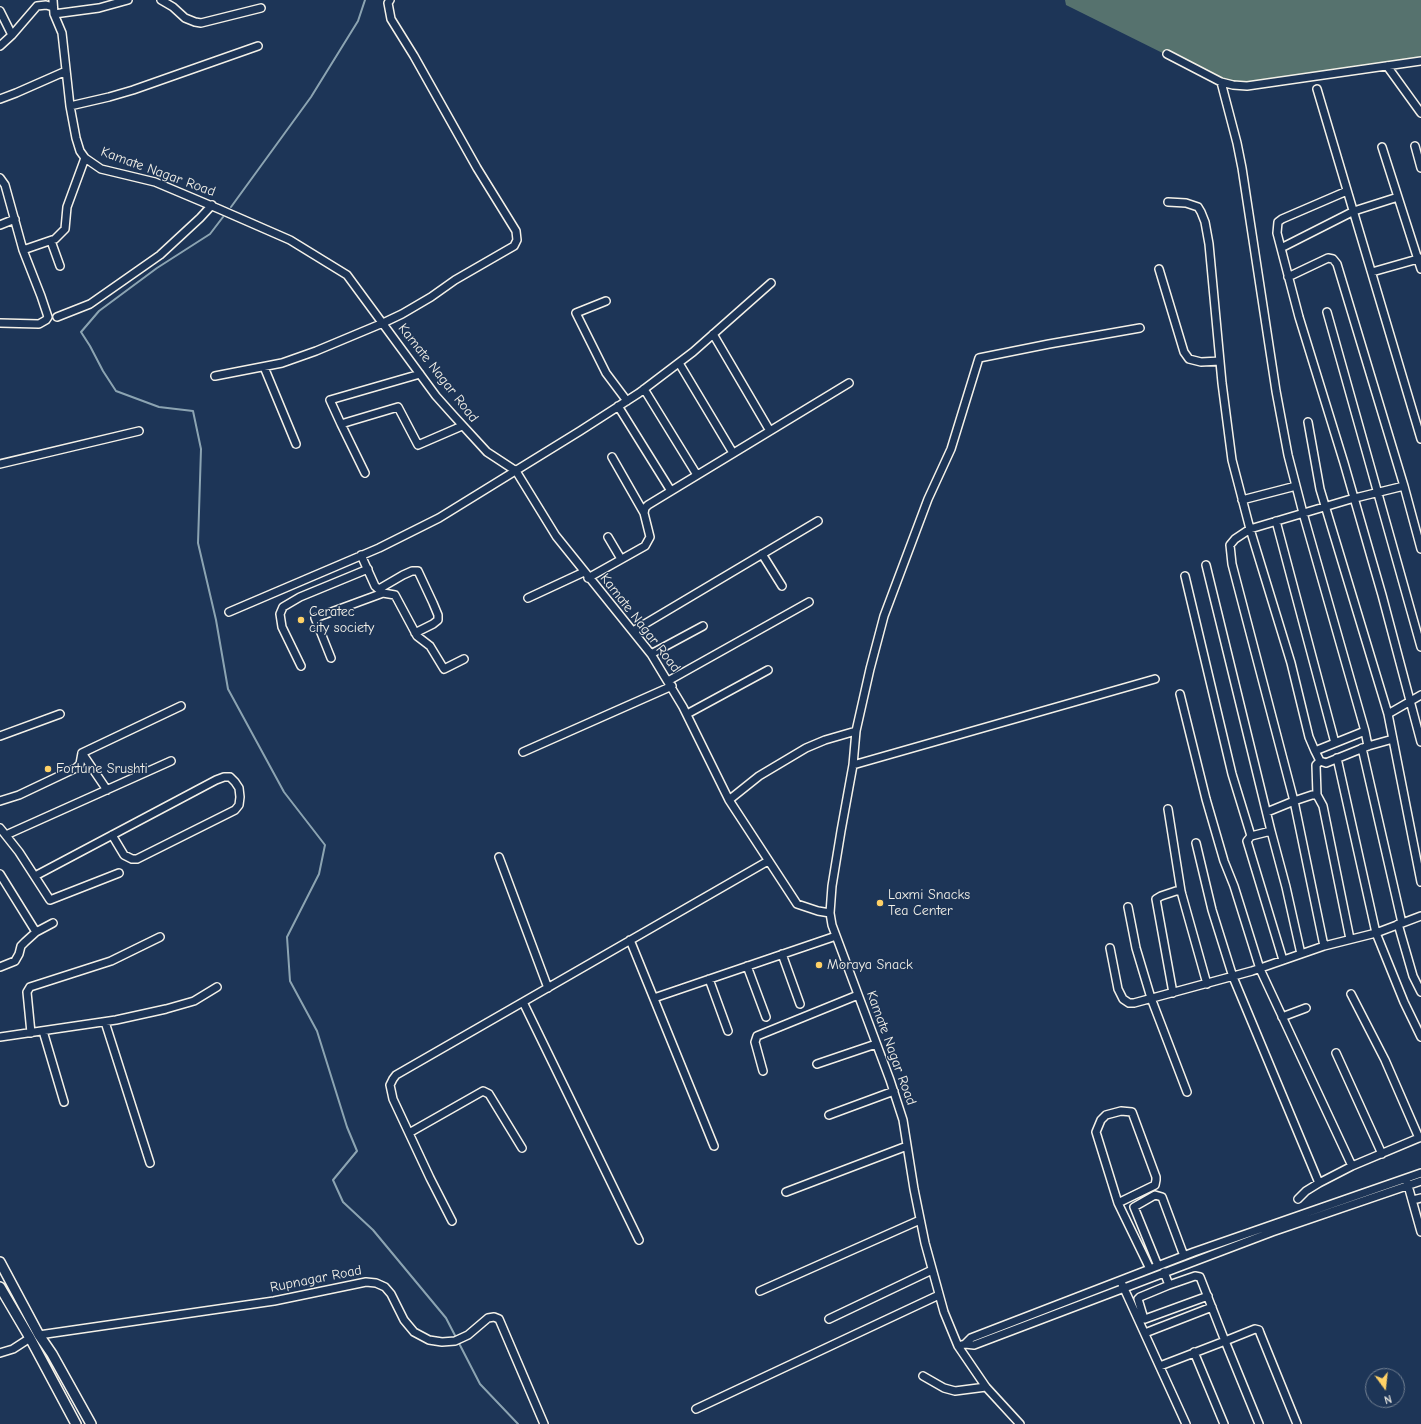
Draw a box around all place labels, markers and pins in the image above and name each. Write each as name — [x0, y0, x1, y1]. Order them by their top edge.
place label: Ceratec city society — [309, 604, 374, 636]
marker: Ceratec city society — [296, 615, 306, 625]
place label: Fortune Srushti — [56, 761, 148, 777]
marker: Fortune Srushti — [43, 764, 53, 774]
place label: Laxmi Snacks Tea Center — [888, 887, 970, 920]
marker: Laxmi Snacks Tea Center — [875, 898, 885, 908]
place label: Moraya Snack — [827, 957, 913, 973]
marker: Moraya Snack — [814, 960, 824, 970]

